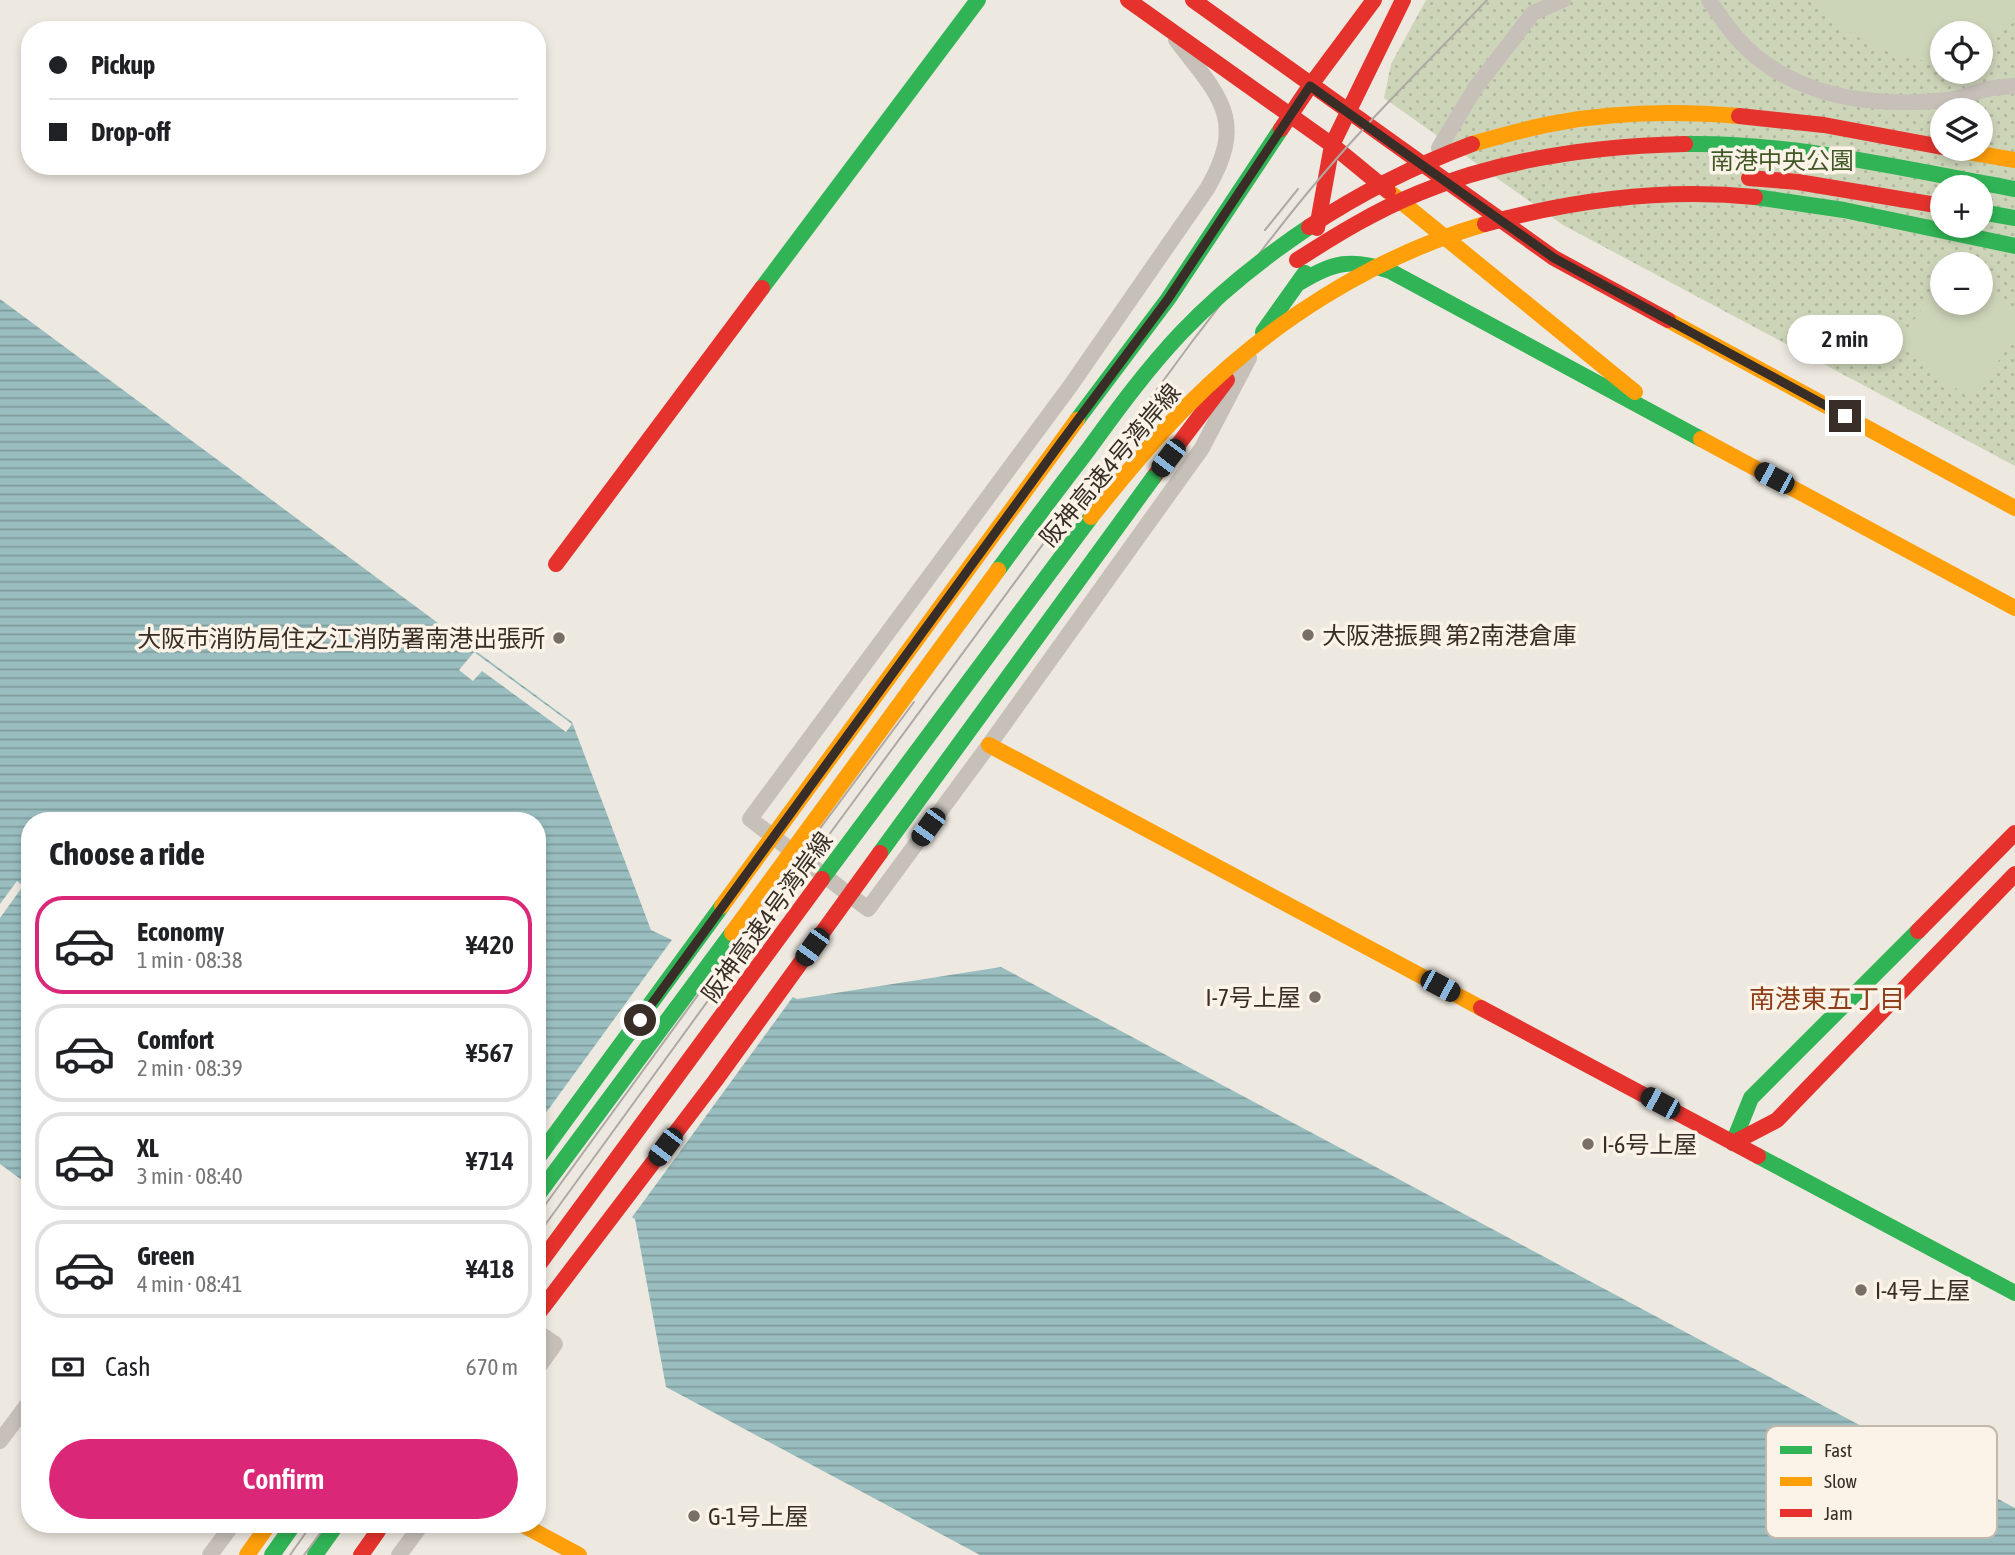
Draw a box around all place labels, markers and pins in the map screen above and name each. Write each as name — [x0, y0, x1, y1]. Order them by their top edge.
place label: 大阪港振興 第2南港倉庫 — [1322, 622, 1577, 649]
place label: 大阪市消防局住之江消防署南港出張所 — [137, 625, 545, 652]
marker: 大阪港振興 第2南港倉庫 — [1300, 627, 1316, 643]
marker: 大阪市消防局住之江消防署南港出張所 — [551, 630, 567, 646]
place label: I-7号上屋 — [1206, 984, 1301, 1011]
marker: I-7号上屋 — [1307, 989, 1323, 1005]
place label: I-6号上屋 — [1602, 1131, 1697, 1158]
marker: I-6号上屋 — [1580, 1136, 1596, 1152]
place label: I-4号上屋 — [1875, 1277, 1970, 1304]
marker: I-4号上屋 — [1853, 1282, 1869, 1298]
place label: G-1号上屋 — [708, 1503, 809, 1530]
marker: G-1号上屋 — [686, 1508, 702, 1524]

